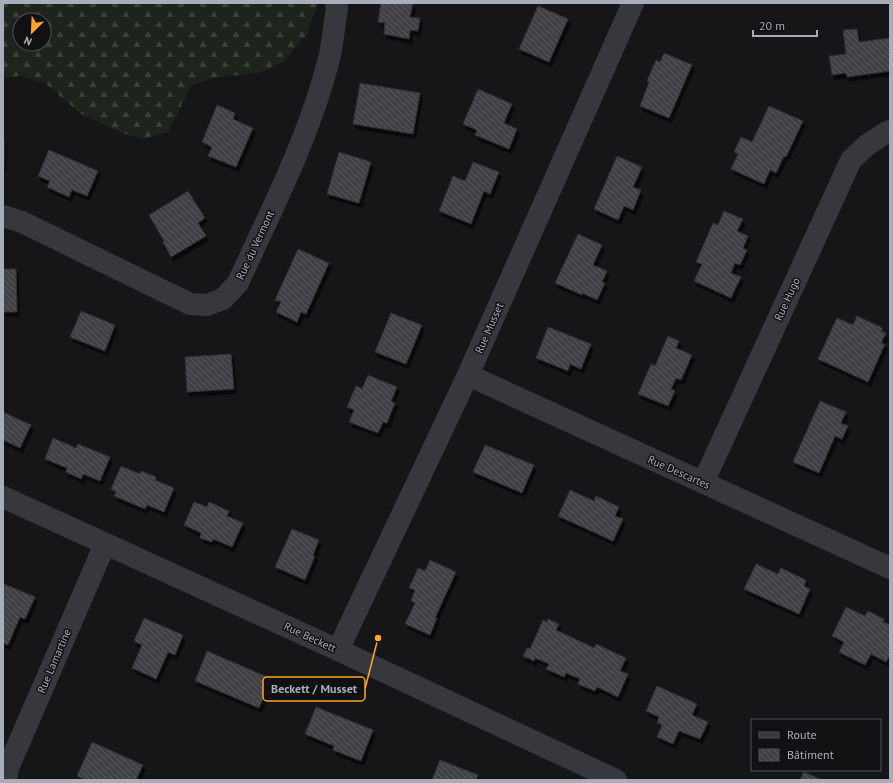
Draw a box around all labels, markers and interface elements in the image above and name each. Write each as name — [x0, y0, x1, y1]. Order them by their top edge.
north arrow — [12, 12, 52, 52]
scale bar — [753, 12, 817, 38]
text: 20 m — [759, 18, 785, 33]
text: N — [22, 33, 34, 49]
street label: Rue du Vermont — [233, 208, 277, 282]
street label: Rue Hugo — [771, 275, 803, 323]
street label: Rue Musset — [472, 300, 507, 356]
street label: Rue Descartes — [646, 452, 713, 492]
street label: Rue Beckett — [282, 619, 339, 655]
street label: Rue Lamartine — [34, 626, 74, 695]
callout: Beckett / Musset — [263, 677, 365, 701]
text: Beckett / Musset — [271, 681, 358, 696]
legend — [751, 719, 881, 771]
text: Route — [787, 727, 817, 742]
text: Bâtiment — [787, 747, 834, 762]

